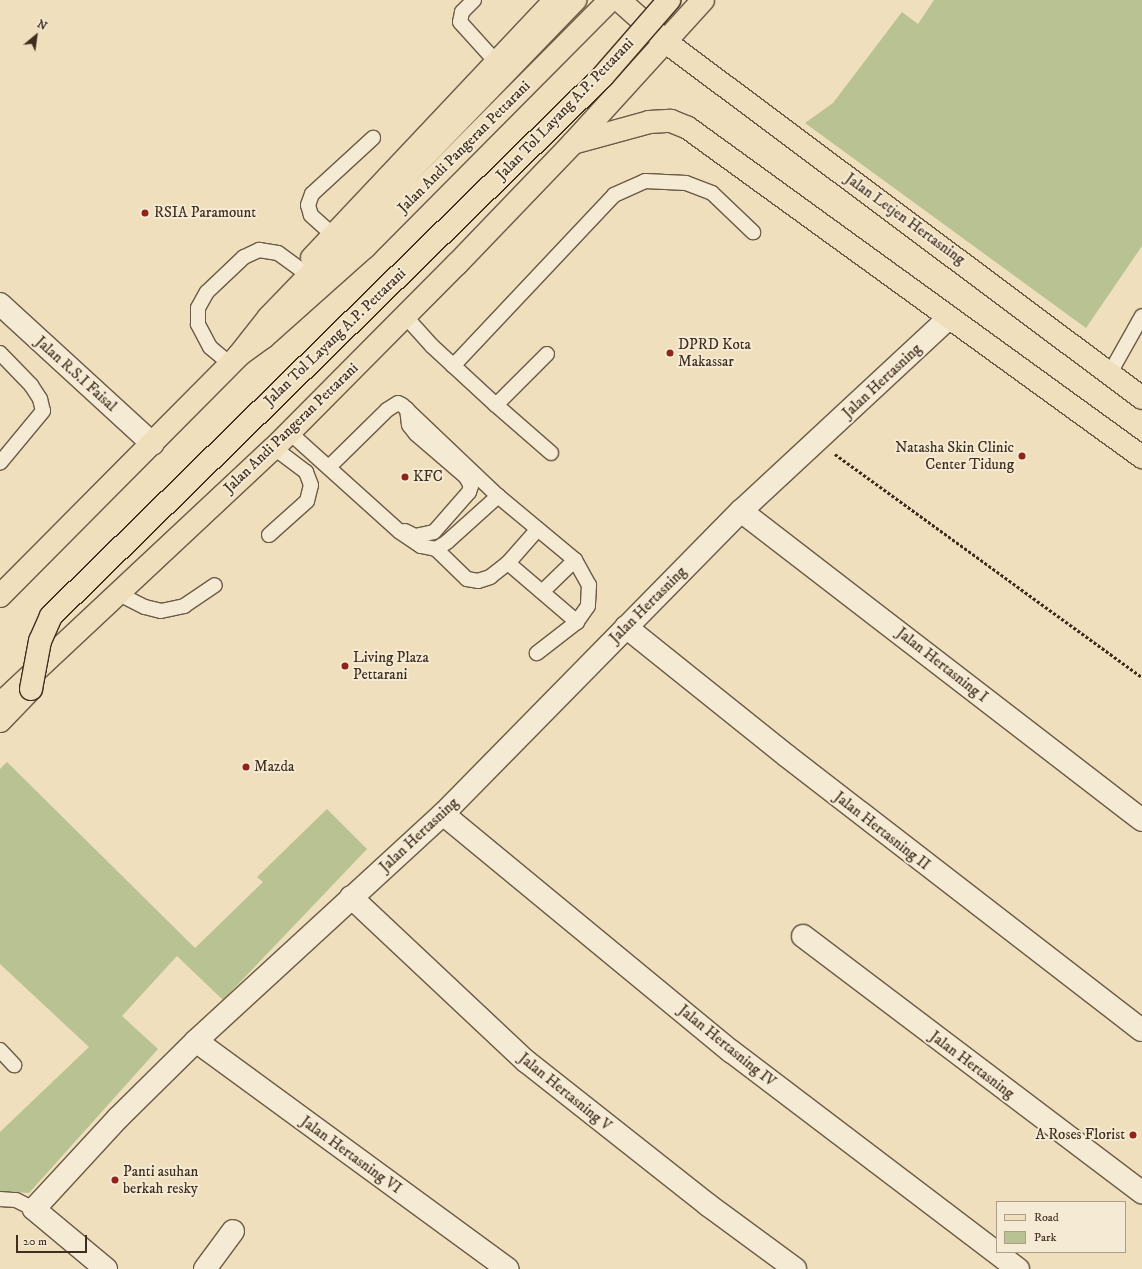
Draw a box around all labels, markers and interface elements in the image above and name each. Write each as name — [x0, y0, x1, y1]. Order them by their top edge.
north arrow — [16, 16, 56, 56]
text: N — [34, 17, 49, 34]
street label: Jalan Tol Layang A.P. Pettarani — [493, 34, 637, 184]
street label: Jalan Andi Pangeran Pettarani — [394, 77, 534, 217]
street label: Jalan Letjen Hertasning — [842, 169, 968, 269]
place label: RSIA Paramount — [154, 204, 256, 222]
marker: RSIA Paramount — [139, 207, 151, 219]
street label: Jalan Tol Layang A.P. Pettarani — [260, 265, 410, 409]
street label: Jalan R.S.I Faisal — [32, 333, 120, 415]
place label: DPRD Kota Makassar — [678, 335, 751, 370]
street label: Jalan Hertasning — [839, 340, 925, 422]
marker: DPRD Kota Makassar — [665, 348, 675, 358]
street label: Jalan Andi Pangeran Pettarani — [220, 359, 362, 497]
place label: Natasha Skin Clinic Center Tidung — [895, 438, 1014, 473]
marker: Natasha Skin Clinic Center Tidung — [1017, 451, 1027, 461]
place label: KFC — [413, 468, 443, 486]
marker: KFC — [400, 472, 410, 482]
street label: Jalan Hertasning — [606, 563, 690, 647]
street label: Jalan Hertasning I — [893, 624, 991, 706]
place label: Living Plaza Pettarani — [353, 648, 429, 683]
marker: Living Plaza Pettarani — [340, 661, 350, 671]
place label: Mazda — [254, 758, 294, 776]
marker: Mazda — [241, 762, 251, 772]
street label: Jalan Hertasning II — [830, 788, 934, 874]
street label: Jalan Hertasning — [376, 794, 462, 876]
street label: Jalan Hertasning IV — [675, 1001, 779, 1091]
street label: Jalan Hertasning — [926, 1027, 1018, 1103]
street label: Jalan Hertasning V — [515, 1049, 615, 1135]
street label: Jalan Hertasning VI — [297, 1112, 405, 1198]
place label: A Roses Florist — [1035, 1126, 1125, 1144]
marker: A Roses Florist — [1128, 1130, 1138, 1140]
place label: Panti asuhan berkah resky — [123, 1162, 198, 1197]
marker: Panti asuhan berkah resky — [110, 1175, 120, 1185]
legend — [996, 1201, 1126, 1253]
text: Road — [1034, 1210, 1059, 1225]
scale bar — [18, 1227, 89, 1253]
text: Park — [1034, 1230, 1056, 1245]
text: 20 m — [23, 1234, 47, 1249]

